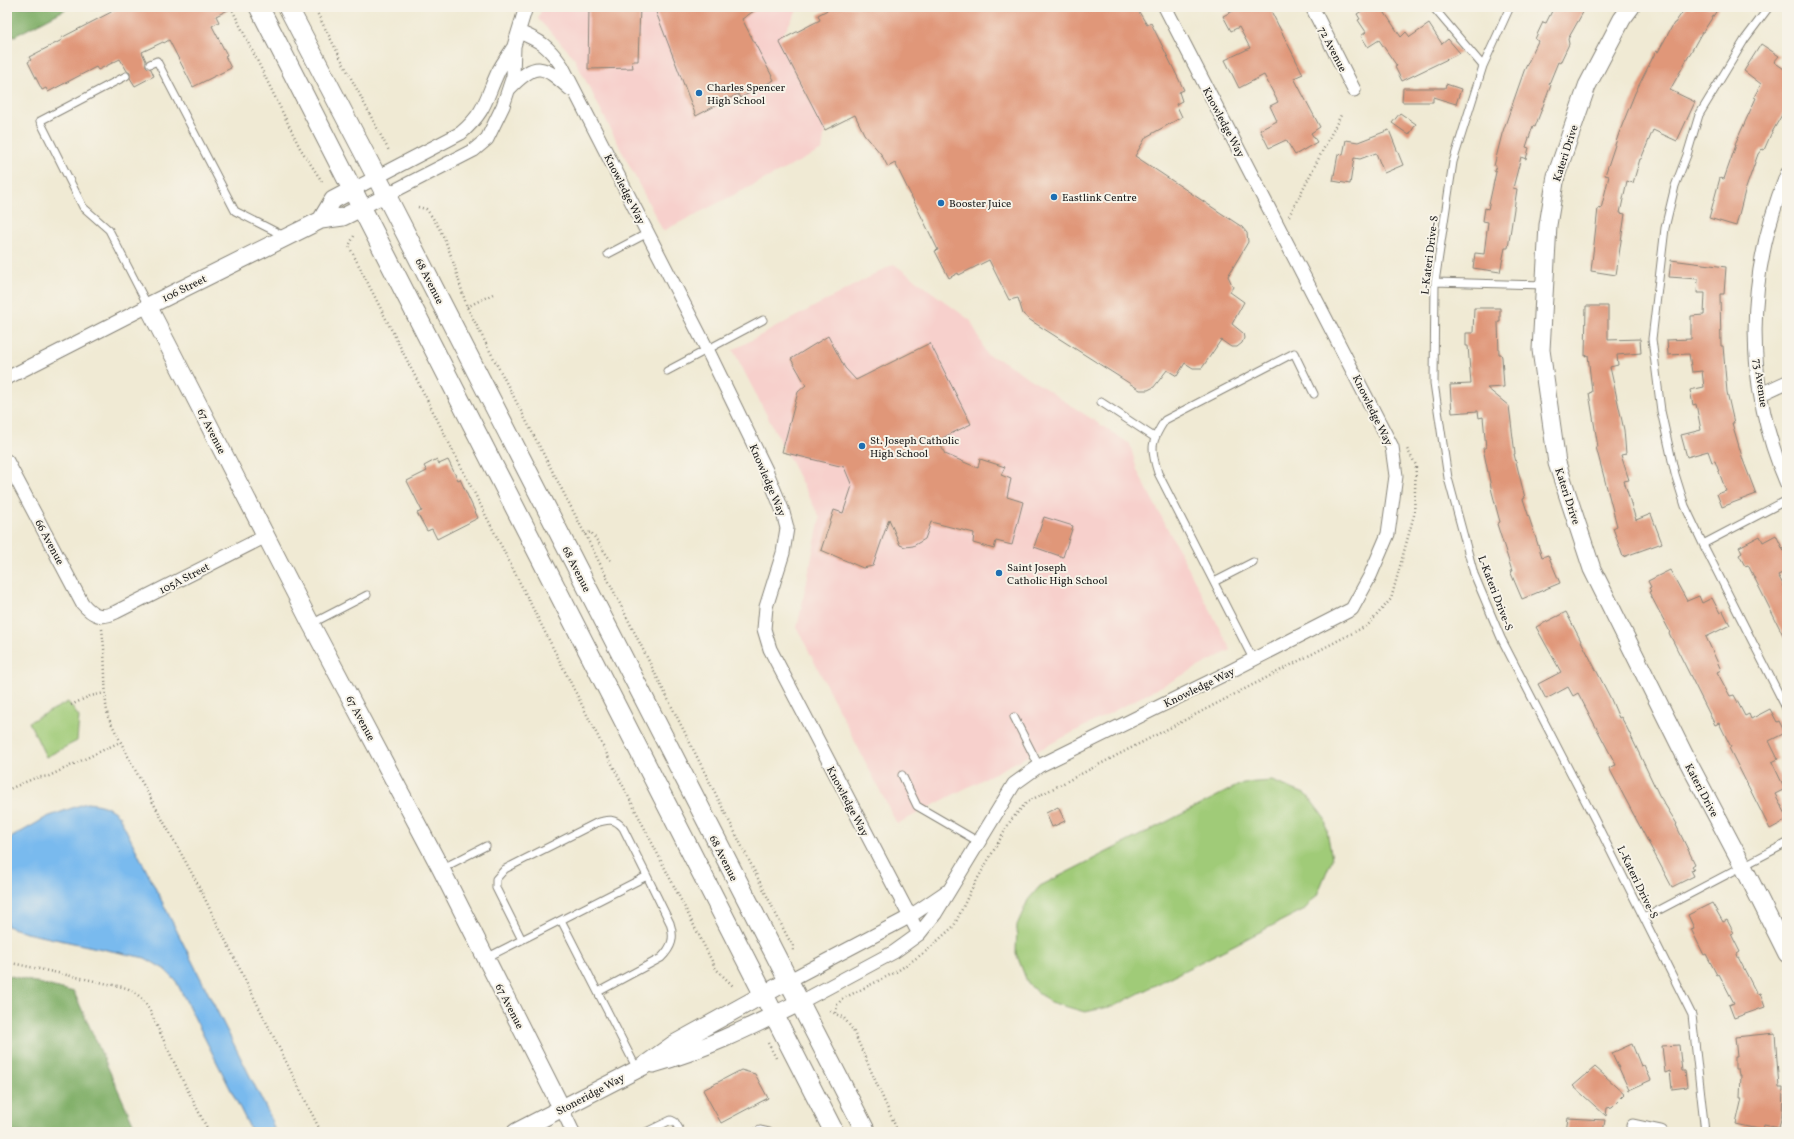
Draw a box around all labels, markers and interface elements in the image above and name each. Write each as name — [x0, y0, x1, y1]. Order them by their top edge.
street label: 72 Avenue — [1314, 24, 1350, 75]
place label: Charles Spencer High School — [707, 81, 786, 109]
street label: Knowledge Way — [1198, 85, 1247, 160]
marker: Charles Spencer High School — [694, 88, 704, 98]
street label: Kateri Drive — [1550, 123, 1583, 184]
street label: Knowledge Way — [599, 152, 648, 227]
place label: Eastlink Centre — [1062, 191, 1137, 206]
marker: Eastlink Centre — [1049, 192, 1059, 202]
place label: Booster Juice — [949, 197, 1011, 212]
marker: Booster Juice — [936, 198, 946, 208]
street label: L-Kateri Drive-S — [1418, 215, 1443, 296]
street label: 68 Avenue — [411, 256, 447, 307]
street label: 106 Street — [160, 272, 209, 307]
street label: 73 Avenue — [1749, 358, 1770, 408]
street label: Knowledge Way — [1348, 373, 1395, 449]
street label: 67 Avenue — [193, 406, 228, 457]
place label: St. Joseph Catholic High School — [870, 434, 959, 462]
marker: St. Joseph Catholic High School — [857, 441, 867, 451]
street label: Knowledge Way — [745, 442, 789, 519]
street label: Kateri Drive — [1550, 466, 1583, 527]
street label: 66 Avenue — [30, 517, 67, 568]
street label: 68 Avenue — [558, 544, 594, 595]
street label: L-Kateri Drive-S — [1473, 554, 1516, 633]
street label: 105A Street — [157, 560, 213, 598]
place label: Saint Joseph Catholic High School — [1007, 561, 1108, 589]
marker: Saint Joseph Catholic High School — [994, 568, 1004, 578]
street label: Knowledge Way — [1162, 665, 1238, 712]
street label: 67 Avenue — [342, 694, 378, 744]
street label: Kateri Drive — [1680, 761, 1721, 820]
street label: Knowledge Way — [822, 764, 871, 839]
street label: 68 Avenue — [705, 833, 741, 884]
street label: L-Kateri Drive-S — [1613, 844, 1661, 922]
street label: 67 Avenue — [491, 981, 526, 1032]
street label: Stoneridge Way — [554, 1071, 628, 1120]

